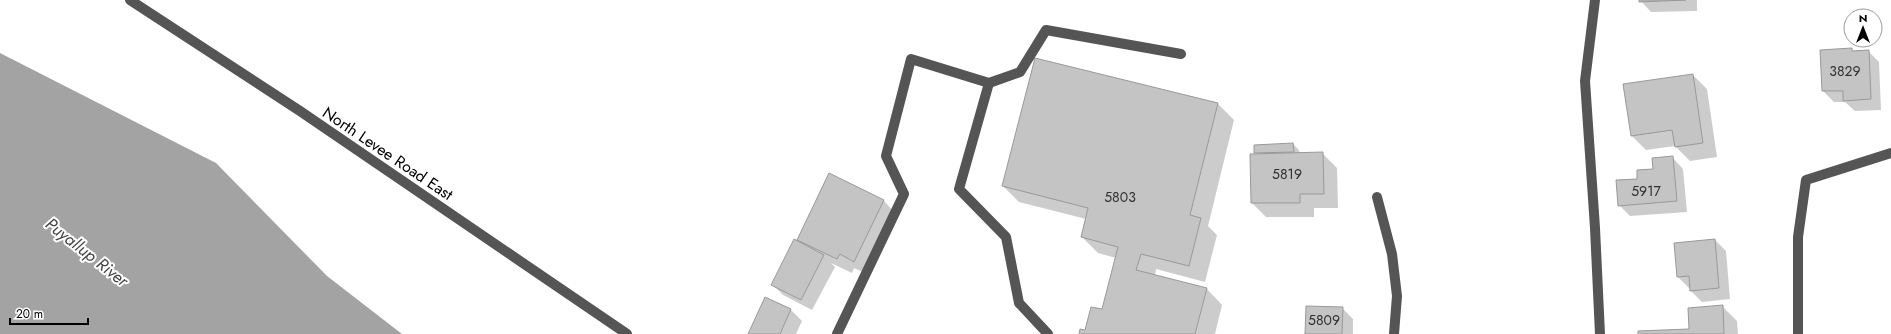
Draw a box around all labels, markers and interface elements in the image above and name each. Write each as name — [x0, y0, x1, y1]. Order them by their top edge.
north arrow — [1843, 8, 1883, 48]
text: N — [1859, 10, 1867, 26]
house number: 3829 — [1829, 61, 1861, 81]
street label: North Levee Road East — [318, 101, 458, 206]
house number: 5819 — [1272, 164, 1302, 184]
house number: 5917 — [1631, 181, 1661, 201]
house number: 5803 — [1104, 187, 1136, 207]
water label: Puyallup River — [40, 212, 135, 293]
scale bar — [10, 300, 88, 326]
text: 20 m — [16, 305, 43, 323]
house number: 5809 — [1308, 310, 1340, 330]

